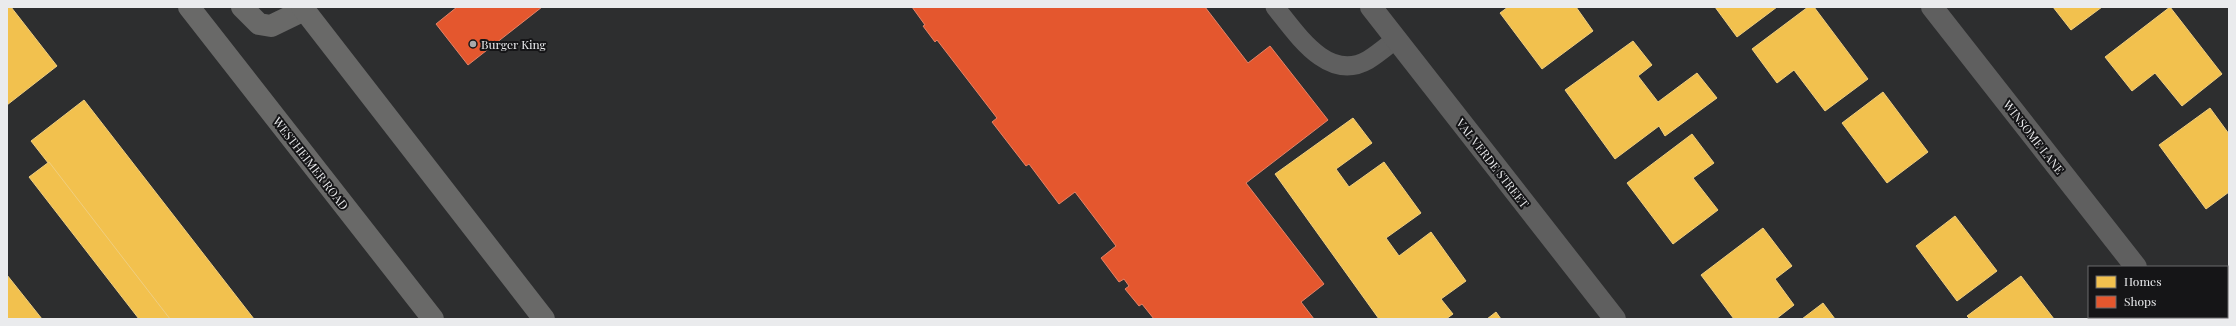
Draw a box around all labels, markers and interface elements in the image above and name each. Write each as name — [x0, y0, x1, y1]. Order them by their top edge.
place label: Burger King — [481, 36, 547, 52]
marker: Burger King — [468, 39, 478, 49]
street label: WINSOME LANE — [2000, 96, 2068, 177]
street label: WESTHEIMER ROAD — [269, 113, 352, 213]
street label: VAL VERDE STREET — [1453, 114, 1533, 211]
legend — [2088, 266, 2228, 318]
text: Homes — [2124, 273, 2162, 289]
text: Shops — [2124, 293, 2156, 309]

